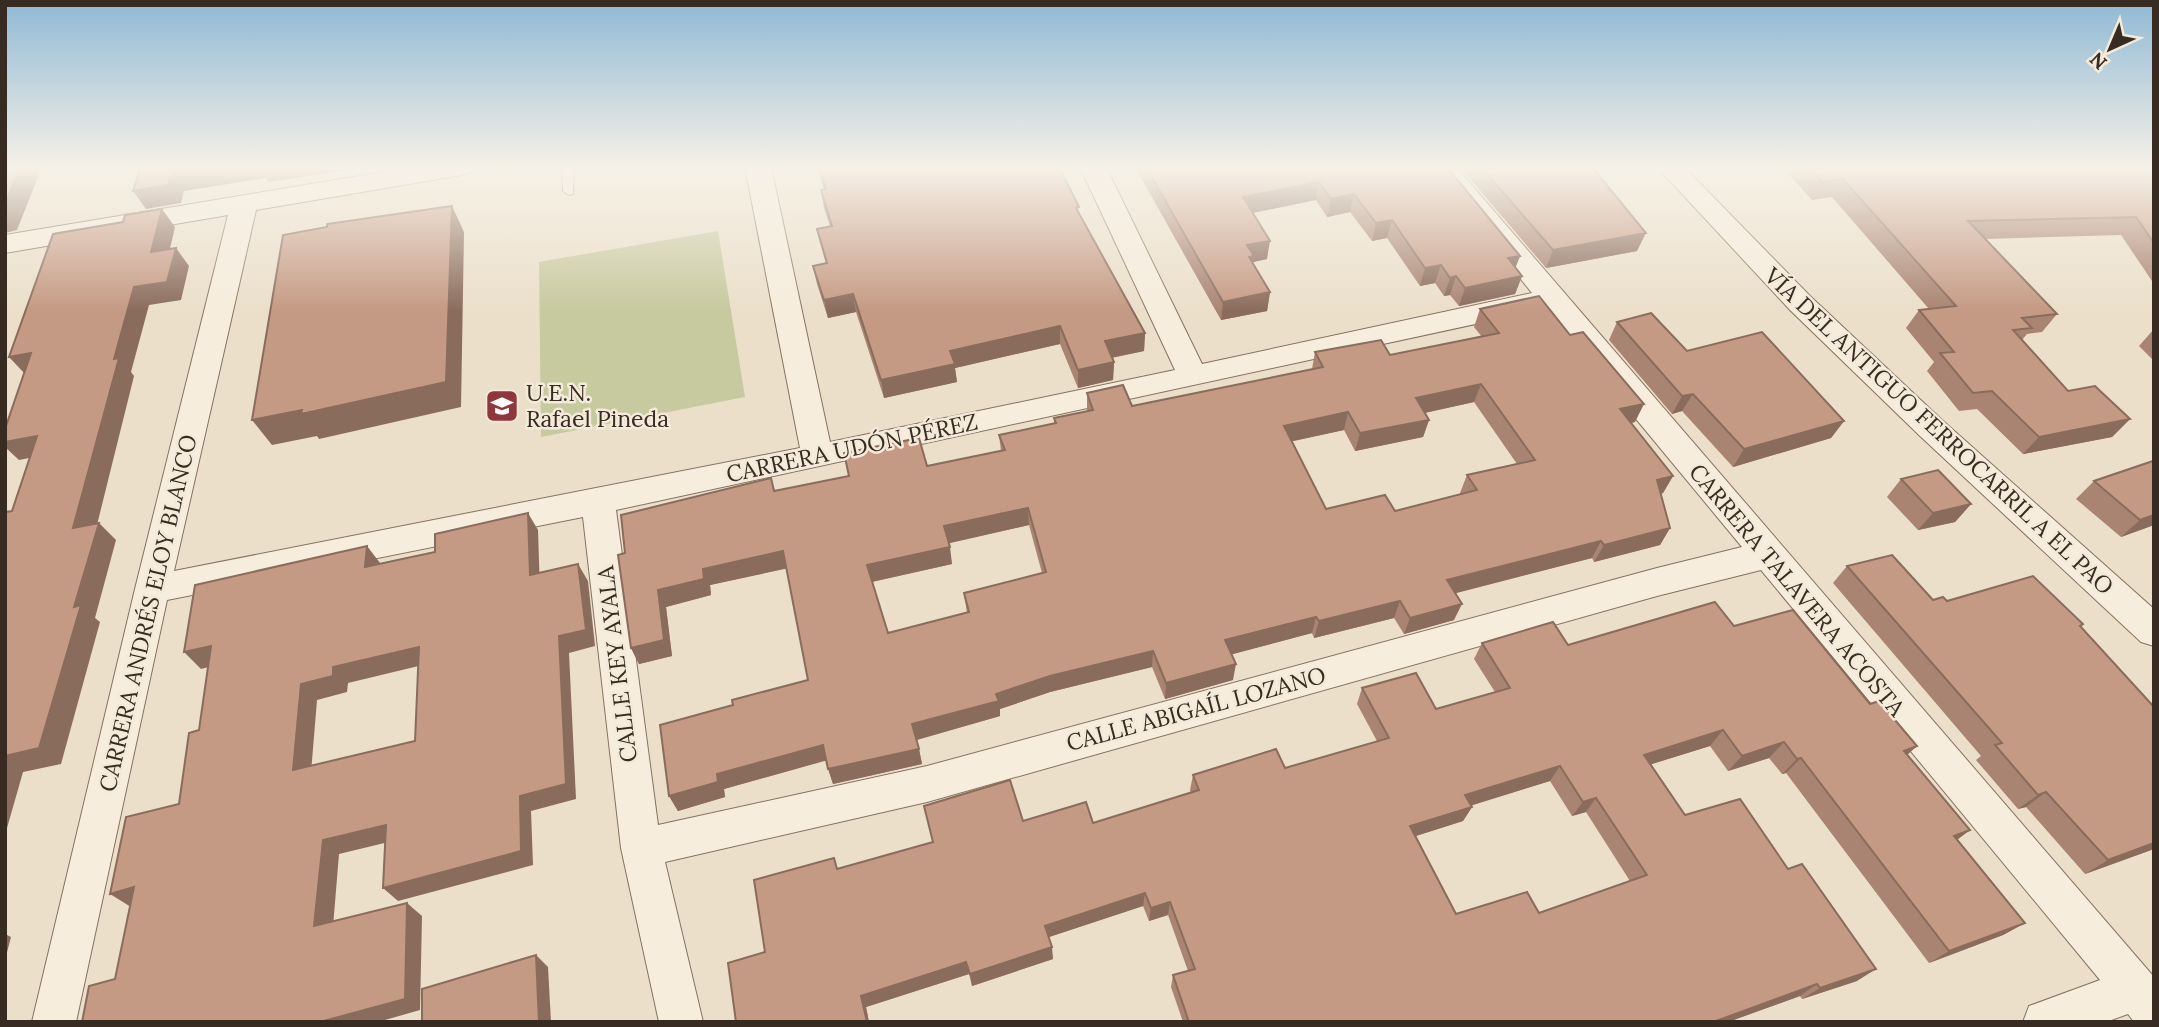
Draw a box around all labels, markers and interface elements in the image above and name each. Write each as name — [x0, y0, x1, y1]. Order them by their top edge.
north arrow — [2075, 14, 2145, 84]
text: N — [2084, 47, 2112, 75]
street label: VÍA DEL ANTIGUO FERROCARRIL A EL PAO — [1758, 260, 2120, 600]
place label: U.E.N. Rafael Pineda — [526, 378, 669, 433]
school or university icon: U.E.N. Rafael Pineda — [483, 387, 521, 425]
street label: CARRERA UDÓN PÉREZ — [723, 407, 980, 488]
street label: CARRERA ANDRÉS ELOY BLANCO — [92, 431, 203, 794]
street label: CARRERA TALAVERA ACOSTA — [1683, 457, 1912, 722]
street label: CALLE KEY AYALA — [590, 564, 643, 764]
street label: CALLE ABIGAÍL LOZANO — [1063, 660, 1329, 757]

